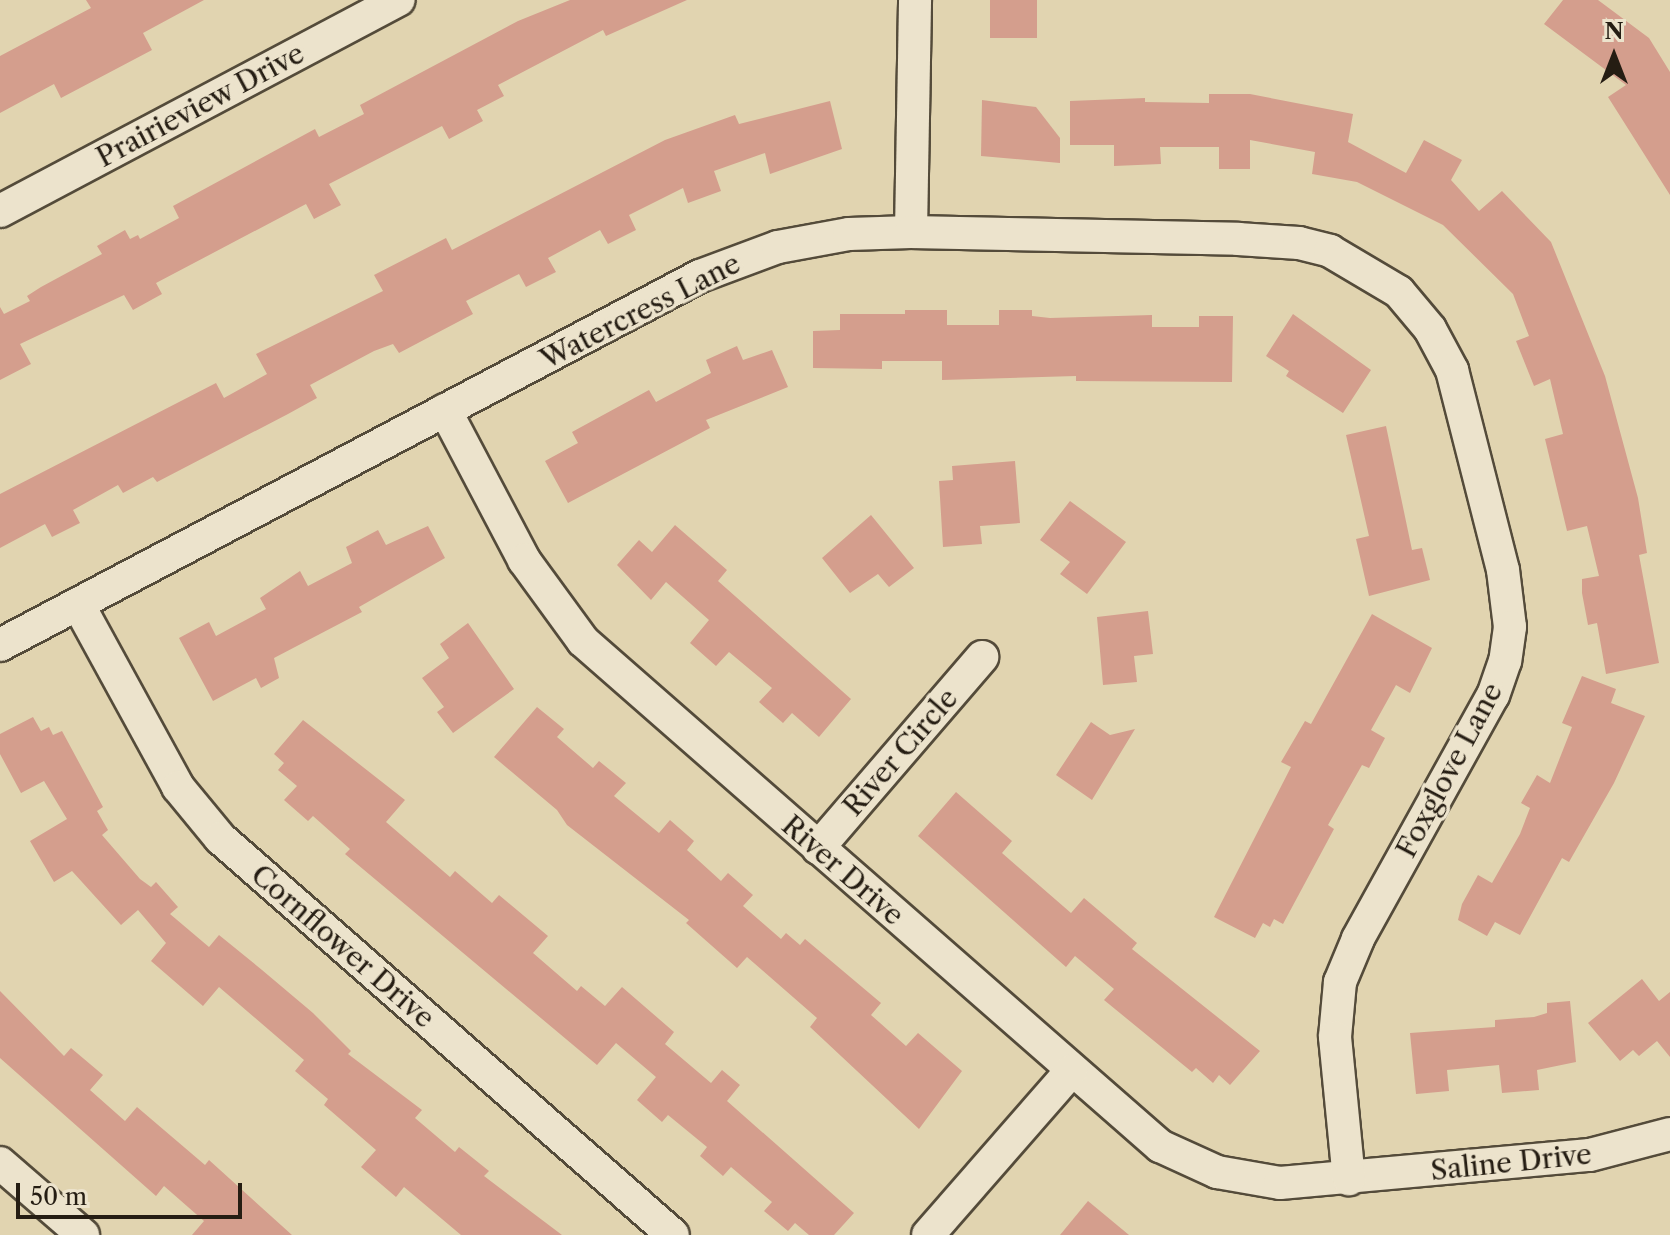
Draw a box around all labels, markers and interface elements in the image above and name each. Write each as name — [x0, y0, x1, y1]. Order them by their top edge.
north arrow — [1574, 16, 1654, 96]
text: N — [1604, 18, 1624, 45]
street label: Prairieview Drive — [90, 36, 310, 174]
street label: Watercress Lane — [534, 246, 746, 376]
street label: Foxglove Lane — [1389, 677, 1509, 863]
street label: River Circle — [835, 681, 965, 823]
street label: River Drive — [775, 808, 911, 932]
street label: Cornflower Drive — [244, 857, 442, 1035]
street label: Saline Drive — [1429, 1137, 1593, 1187]
scale bar — [20, 1167, 246, 1217]
text: 50 m — [30, 1182, 87, 1211]

